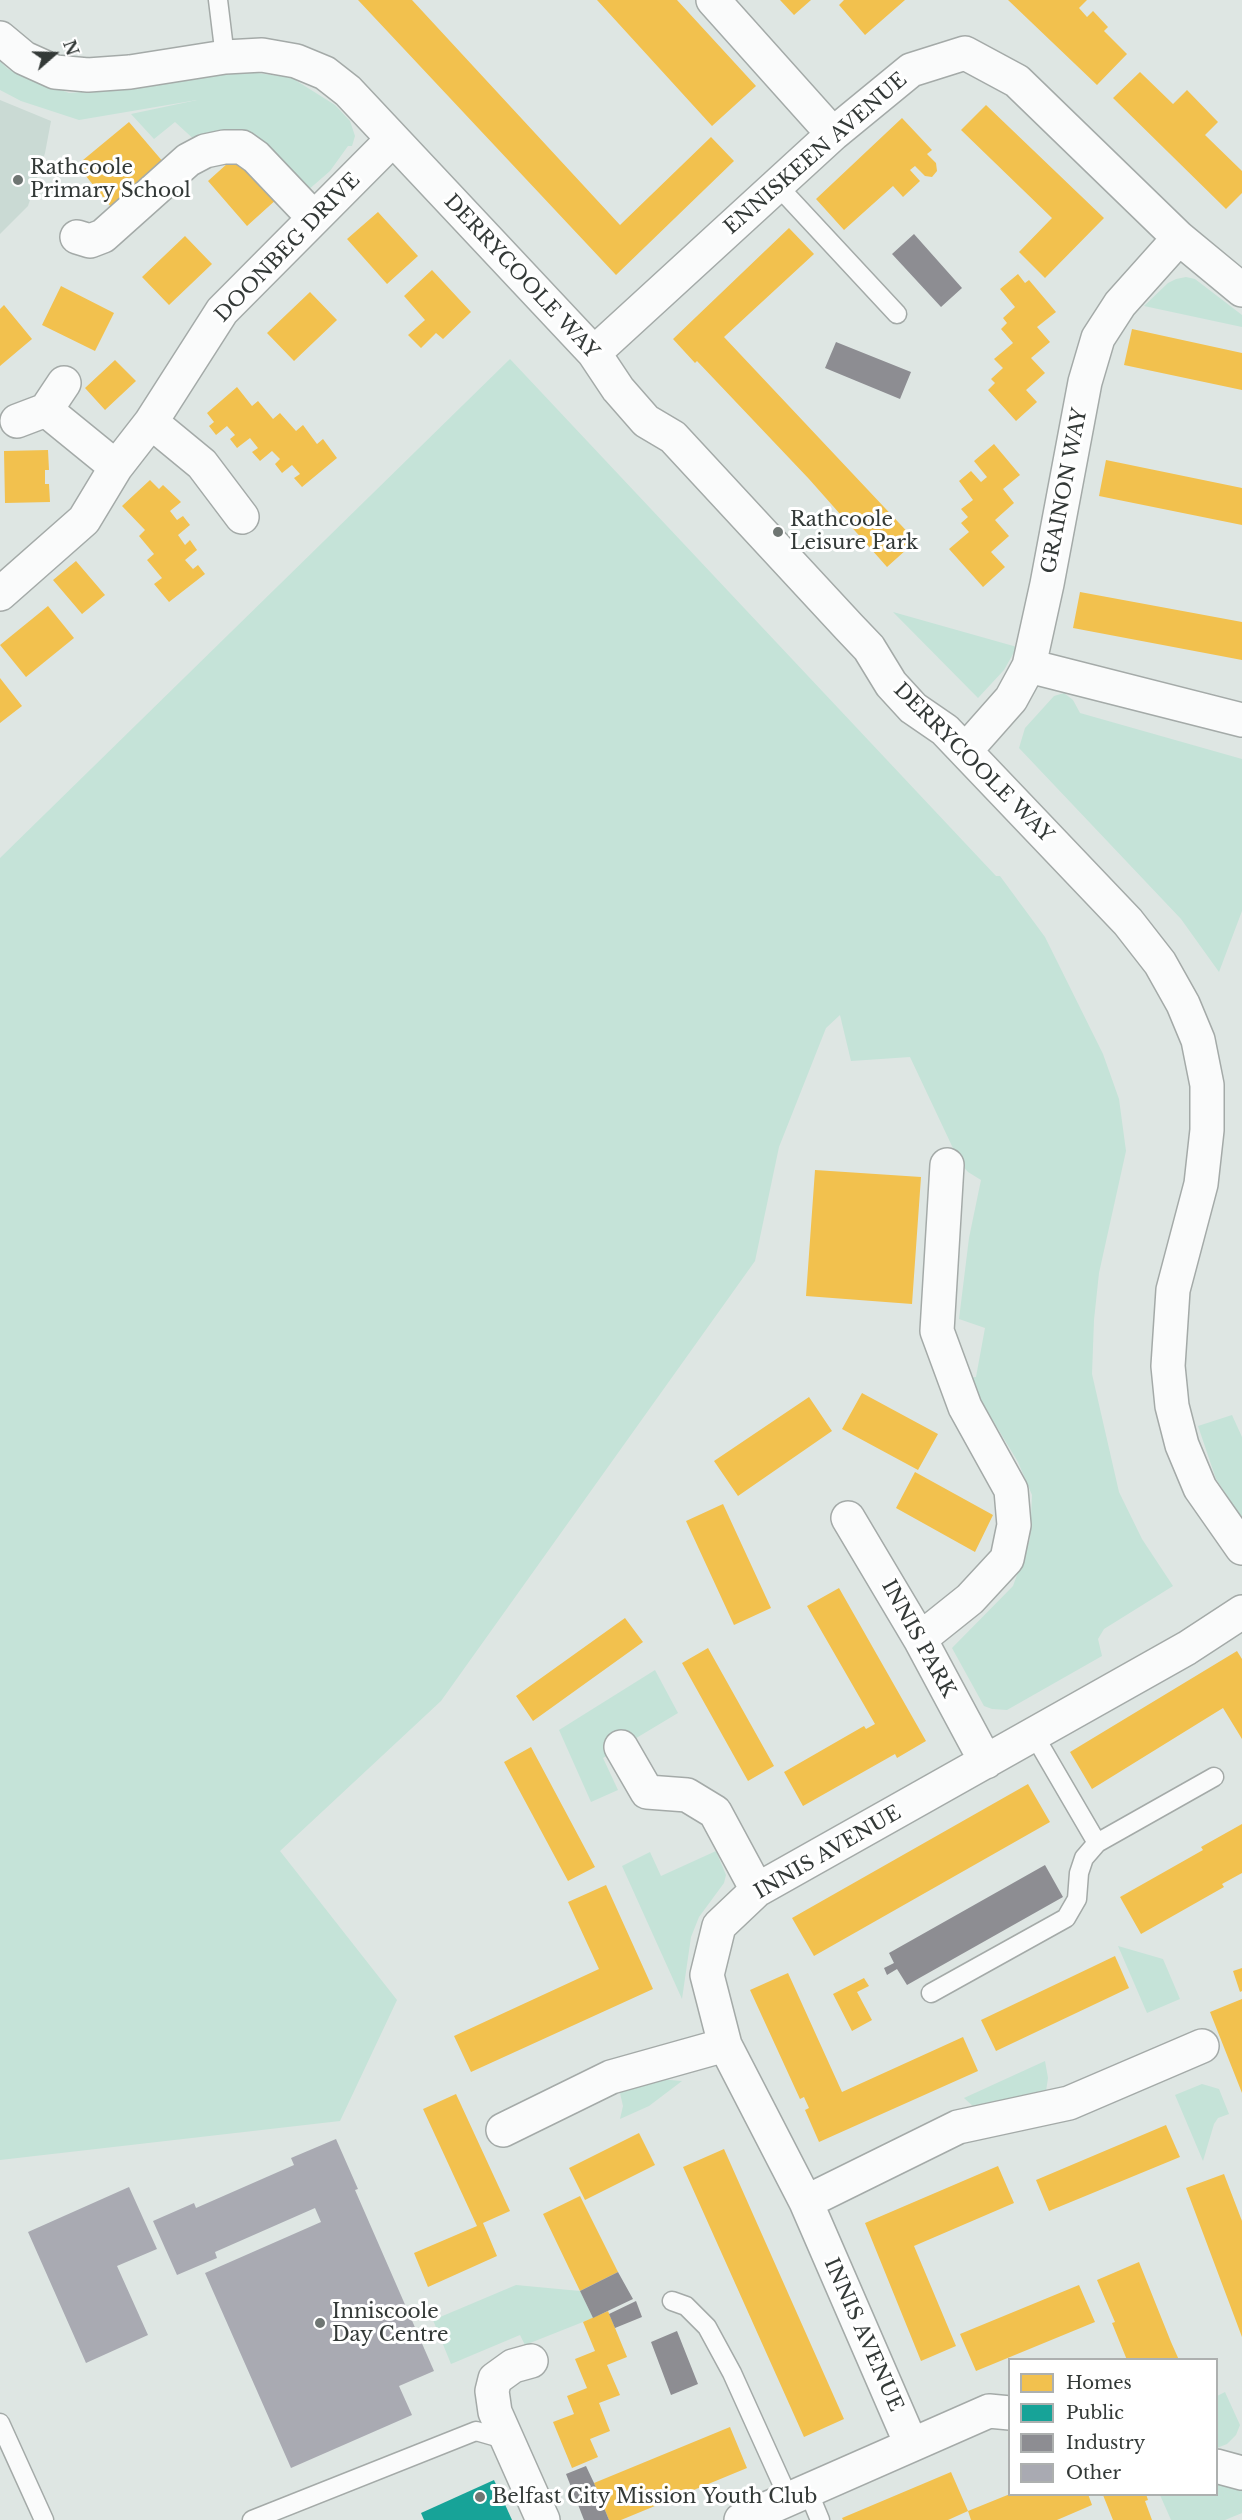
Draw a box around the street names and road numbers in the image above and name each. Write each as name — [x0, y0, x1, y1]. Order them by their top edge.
street label: ENNISKEEN AVENUE — [720, 68, 912, 240]
street label: DOONBEG DRIVE — [211, 168, 365, 328]
street label: DERRYCOOLE WAY — [439, 190, 603, 364]
street label: GRAINON WAY — [1037, 406, 1093, 576]
street label: DERRYCOOLE WAY — [888, 678, 1058, 848]
street label: INNIS PARK — [876, 1576, 960, 1702]
street label: INNIS AVENUE — [750, 1801, 906, 1905]
street label: INNIS AVENUE — [818, 2255, 908, 2415]

